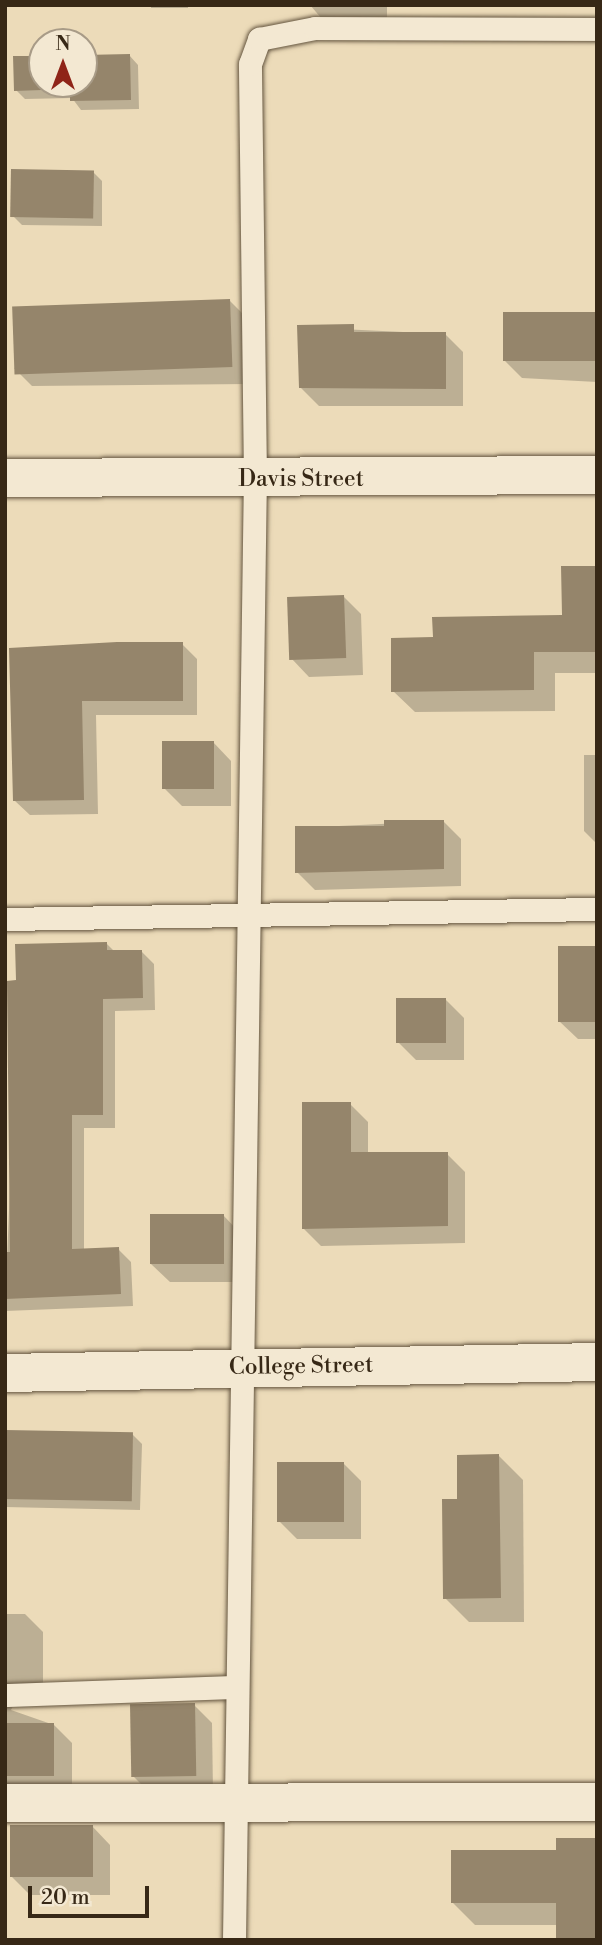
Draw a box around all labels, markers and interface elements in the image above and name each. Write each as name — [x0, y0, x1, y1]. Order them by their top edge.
north arrow — [28, 28, 98, 98]
text: N — [55, 32, 71, 56]
street label: Davis Street — [238, 465, 364, 493]
street label: College Street — [229, 1351, 373, 1381]
scale bar — [32, 1871, 152, 1915]
text: 20 m — [41, 1885, 90, 1911]

